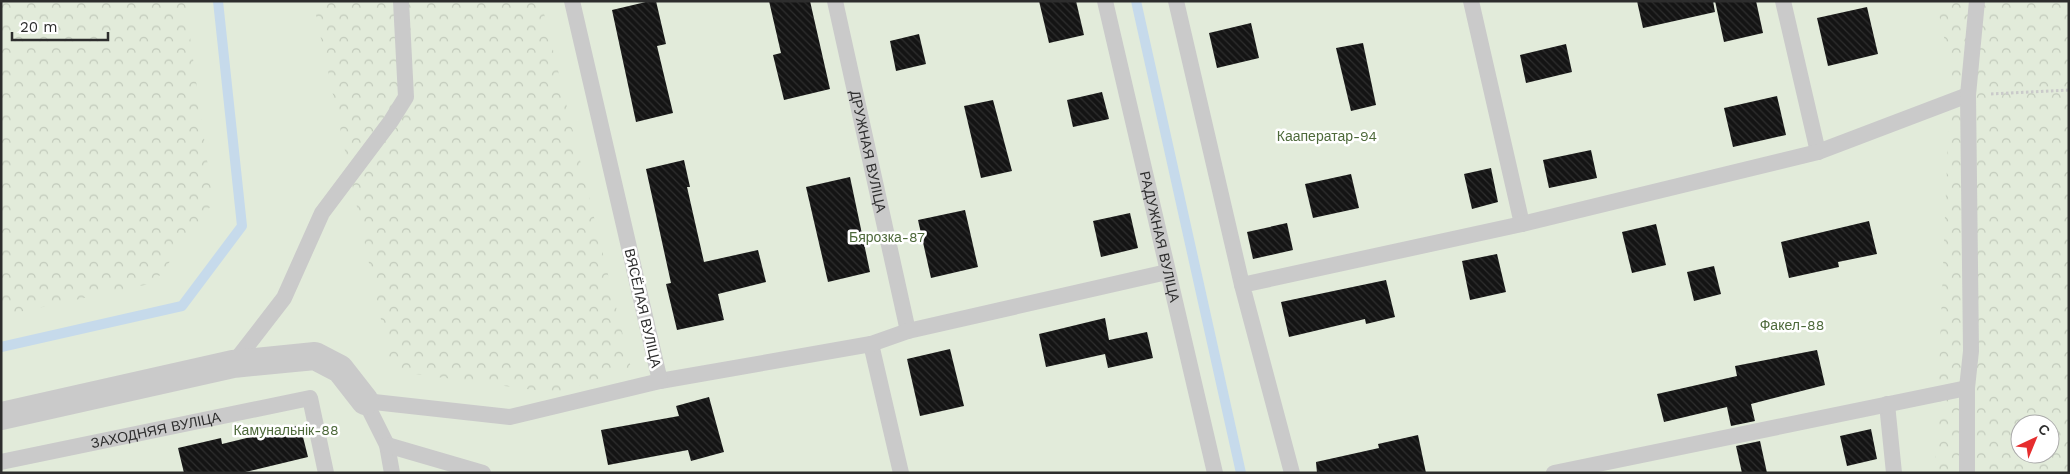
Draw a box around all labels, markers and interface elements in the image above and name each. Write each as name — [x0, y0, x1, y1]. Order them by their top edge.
scale bar — [12, 10, 109, 42]
text: 20 m — [20, 18, 58, 36]
street label: ДРУЖНАЯ ВУЛІЦА — [847, 89, 890, 215]
park label: Кааператар-94 — [1277, 128, 1377, 144]
street label: РАДУЖНАЯ ВУЛІЦА — [1137, 170, 1183, 304]
park label: Бярозка-87 — [849, 229, 925, 245]
street label: ВЯСЁЛАЯ ВУЛІЦА — [621, 247, 665, 370]
park label: Факел-88 — [1760, 317, 1824, 333]
street label: ЗАХОДНЯЯ ВУЛІЦА — [89, 409, 223, 451]
north arrow — [2010, 414, 2060, 464]
text: С — [2035, 420, 2053, 439]
park label: Камунальнік-88 — [233, 422, 339, 438]

